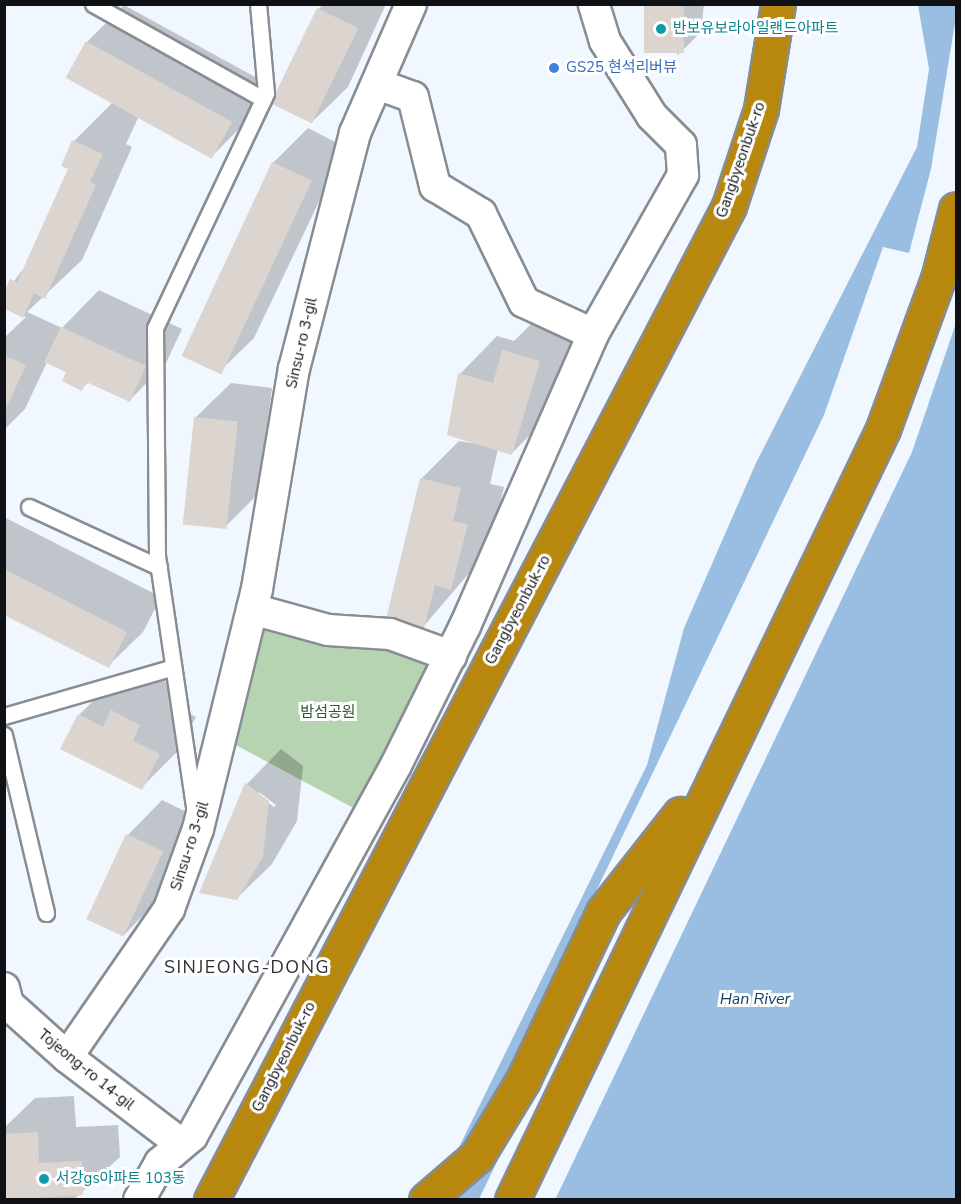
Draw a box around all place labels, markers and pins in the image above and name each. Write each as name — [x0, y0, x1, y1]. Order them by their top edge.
place label: 반보유보라아일랜드아파트 — [673, 20, 839, 38]
marker: 반보유보라아일랜드아파트 — [654, 22, 668, 36]
place label: GS25 현석리버뷰 — [566, 59, 677, 77]
marker: GS25 현석리버뷰 — [547, 61, 561, 75]
place label: 서강gs아파트 103동 — [56, 1170, 186, 1188]
marker: 서강gs아파트 103동 — [37, 1172, 51, 1186]

